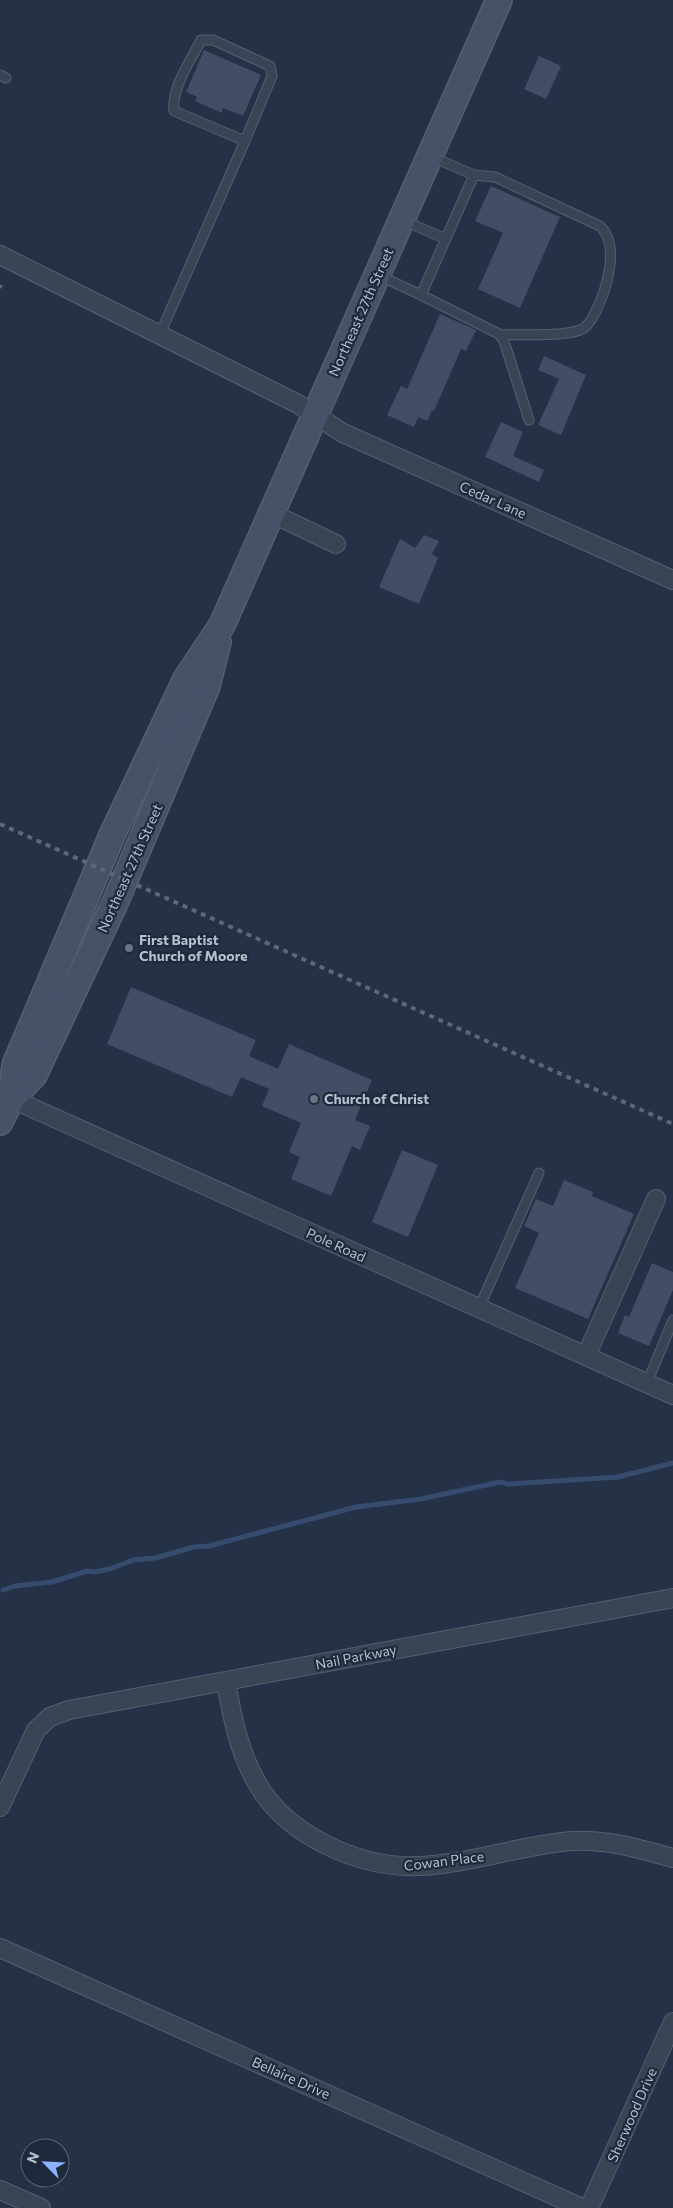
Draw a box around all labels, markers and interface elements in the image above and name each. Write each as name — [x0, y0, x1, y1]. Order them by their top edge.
street label: Northeast 27th Street — [325, 245, 397, 379]
street label: Cedar Lane — [457, 477, 529, 522]
street label: Northeast 27th Street — [94, 801, 166, 935]
place label: First Baptist Church of Moore — [139, 931, 248, 964]
marker: First Baptist Church of Moore — [123, 942, 135, 954]
place label: Church of Christ — [324, 1090, 429, 1107]
marker: Church of Christ — [308, 1093, 320, 1105]
street label: Pole Road — [304, 1224, 369, 1265]
street label: Nail Parkway — [314, 1640, 398, 1673]
street label: Cowan Place — [403, 1847, 485, 1874]
street label: Bellaire Drive — [250, 2053, 333, 2102]
street label: Sherwood Drive — [603, 2065, 660, 2165]
north arrow — [20, 2138, 70, 2188]
text: N — [23, 2149, 43, 2166]

